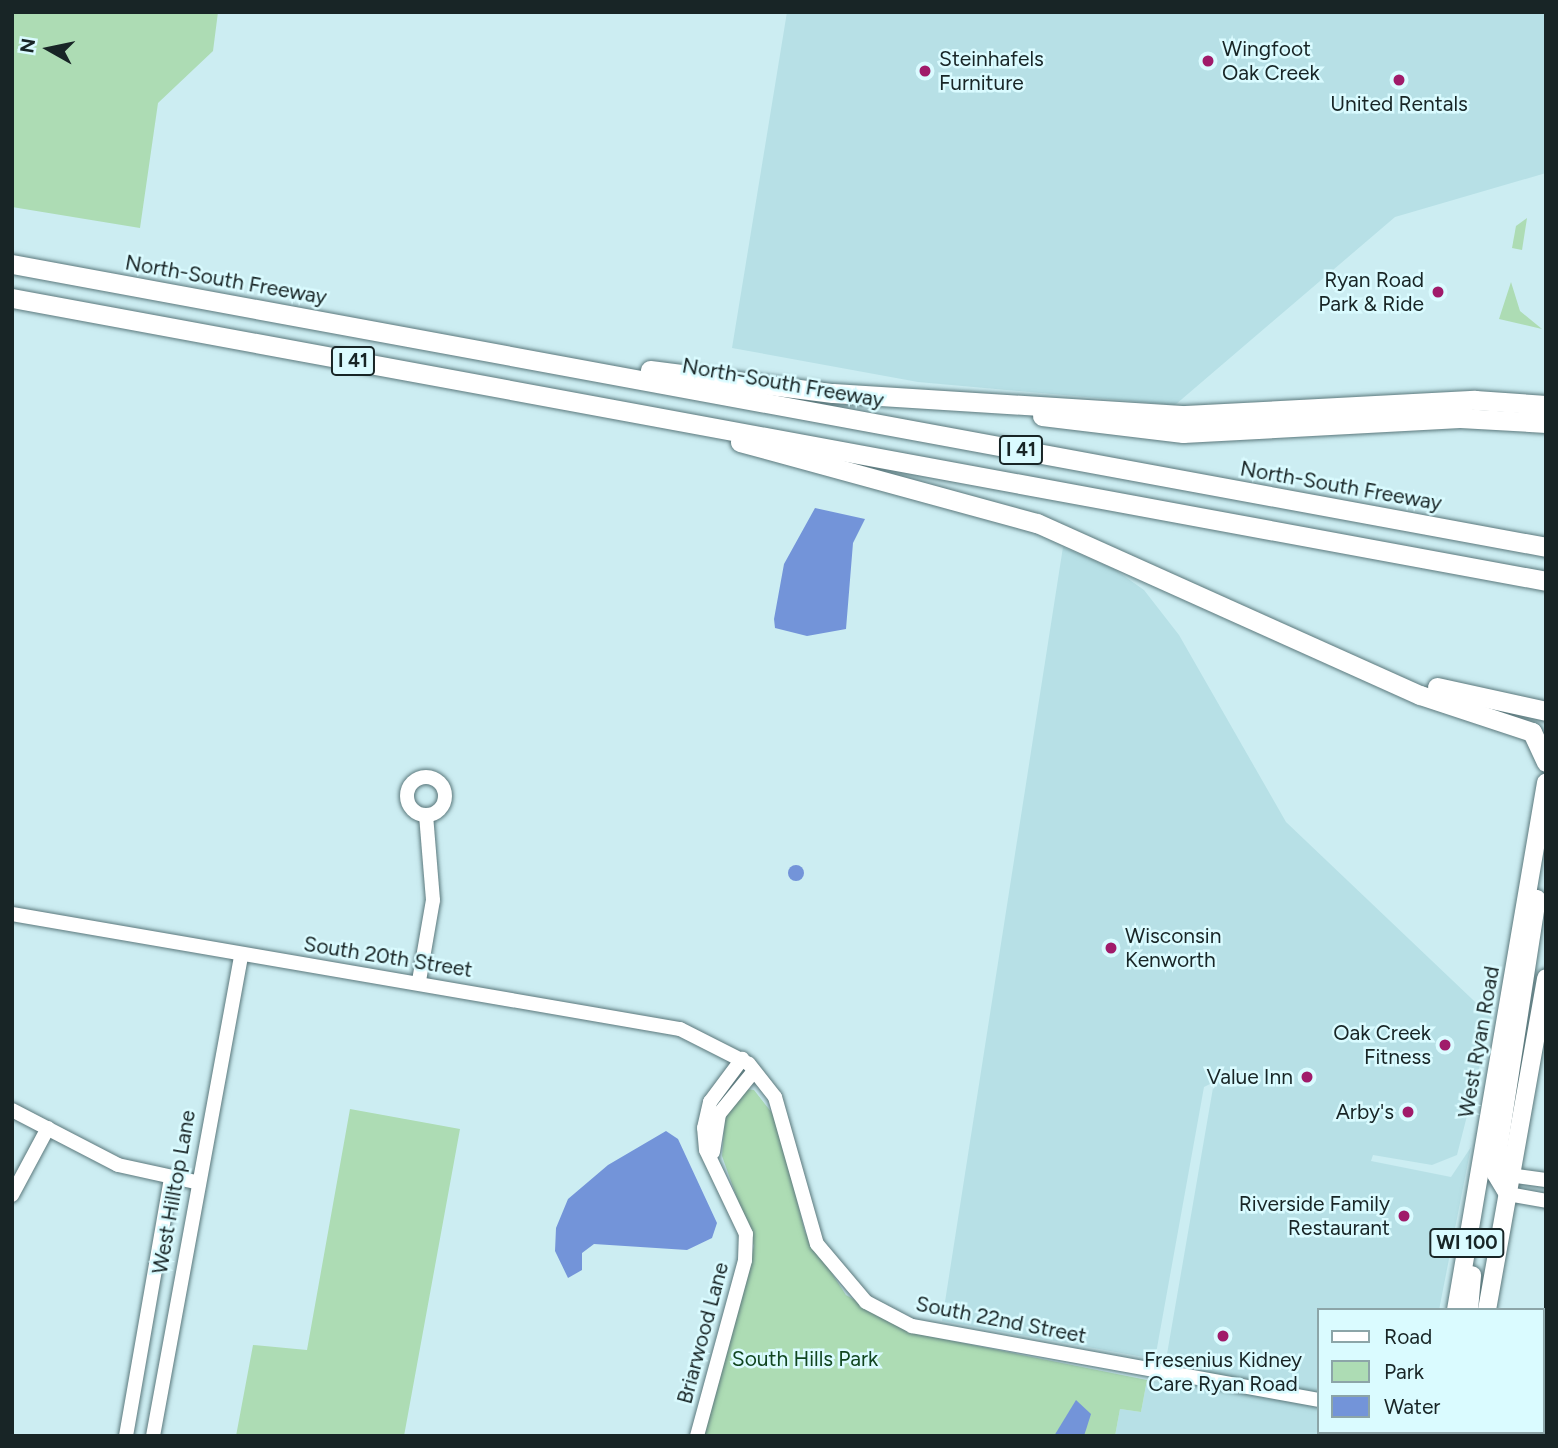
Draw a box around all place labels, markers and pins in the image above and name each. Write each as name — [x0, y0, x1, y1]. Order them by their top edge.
place label: Wingfoot Oak Creek — [1222, 36, 1320, 86]
place label: Steinhafels Furniture — [939, 46, 1044, 96]
marker: Wingfoot Oak Creek — [1200, 53, 1216, 69]
marker: Steinhafels Furniture — [917, 63, 933, 79]
marker: United Rentals — [1391, 72, 1407, 88]
place label: United Rentals — [1330, 91, 1468, 117]
place label: Ryan Road Park & Ride — [1318, 267, 1424, 317]
marker: Ryan Road Park & Ride — [1430, 284, 1446, 300]
place label: Wisconsin Kenworth — [1125, 923, 1221, 973]
marker: Wisconsin Kenworth — [1103, 940, 1119, 956]
place label: Oak Creek Fitness — [1333, 1020, 1431, 1070]
marker: Oak Creek Fitness — [1437, 1037, 1453, 1053]
place label: Value Inn — [1206, 1064, 1293, 1090]
marker: Value Inn — [1299, 1069, 1315, 1085]
place label: Arby's — [1336, 1099, 1394, 1125]
marker: Arby's — [1400, 1104, 1416, 1120]
place label: Riverside Family Restaurant — [1239, 1191, 1390, 1241]
marker: Riverside Family Restaurant — [1396, 1208, 1412, 1224]
marker: Fresenius Kidney Care Ryan Road — [1215, 1328, 1231, 1344]
place label: Fresenius Kidney Care Ryan Road — [1144, 1347, 1302, 1397]

